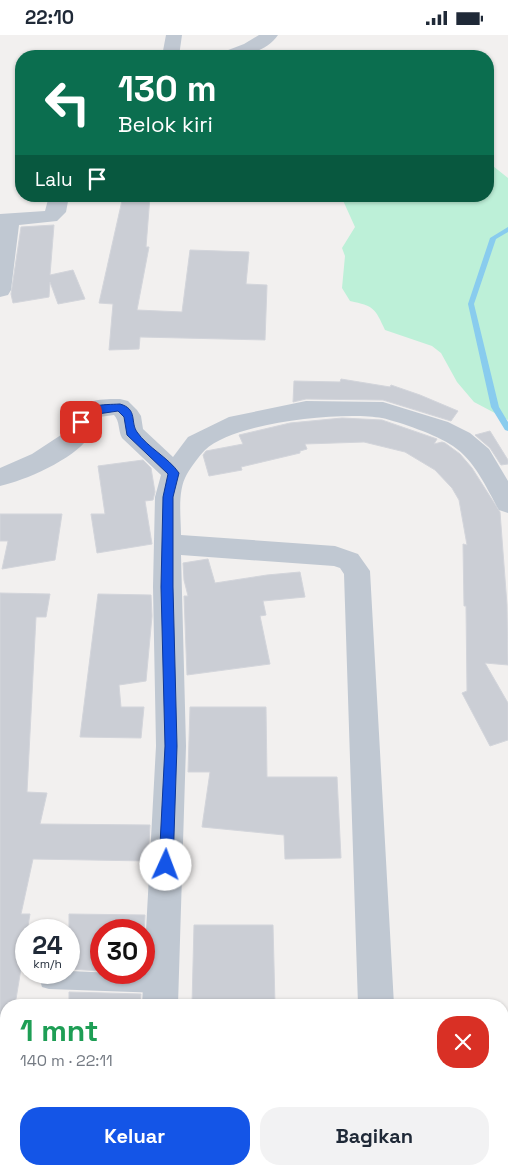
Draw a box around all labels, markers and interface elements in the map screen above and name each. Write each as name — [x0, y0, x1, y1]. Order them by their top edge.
text: 22:10 — [25, 5, 74, 30]
text: 130 m — [118, 67, 217, 111]
icon: left — [35, 70, 100, 135]
text: Belok kiri — [118, 110, 213, 138]
icon: arrive — [83, 165, 111, 193]
text: Lalu — [35, 167, 73, 192]
pin — [60, 401, 102, 443]
icon: arrive — [67, 408, 95, 436]
position arrow — [139, 838, 191, 890]
speed limit sign: 30 — [90, 919, 155, 984]
text: 24 — [32, 929, 63, 961]
text: km/h — [33, 956, 62, 972]
text: 1 mnt — [20, 1011, 99, 1050]
button: close — [437, 1016, 489, 1068]
text: 140 m · 22:11 — [20, 1050, 113, 1071]
button: Keluar — [20, 1107, 250, 1165]
button: Bagikan — [260, 1107, 489, 1165]

